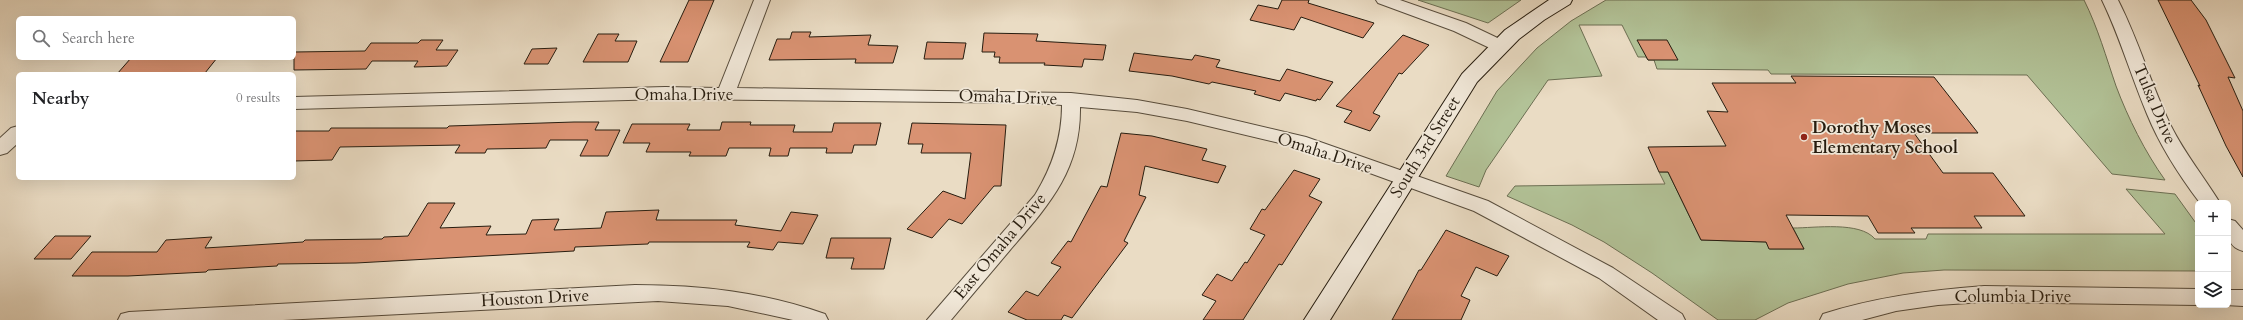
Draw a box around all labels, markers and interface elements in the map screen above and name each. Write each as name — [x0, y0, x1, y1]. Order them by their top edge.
search box — [16, 16, 296, 60]
icon: search — [30, 27, 52, 49]
text: Search here — [62, 28, 135, 48]
street label: Tulsa Drive — [2128, 60, 2182, 148]
street label: Omaha Drive — [635, 83, 733, 106]
street label: Omaha Drive — [958, 84, 1058, 110]
text: Nearby — [32, 87, 89, 110]
text: 0 results — [236, 89, 280, 107]
street label: South 3rd Street — [1385, 91, 1466, 202]
place label: Dorothy Moses Elementary School — [1812, 116, 1958, 159]
street label: Omaha Drive — [1274, 127, 1376, 179]
marker: Dorothy Moses Elementary School — [1799, 132, 1809, 142]
street label: East Omaha Drive — [949, 188, 1051, 304]
map controls — [2195, 200, 2231, 308]
button: + — [2195, 200, 2231, 236]
button: − — [2195, 236, 2231, 272]
button: layers — [2195, 272, 2231, 308]
street label: Houston Drive — [480, 284, 590, 312]
street label: Columbia Drive — [1954, 285, 2072, 308]

